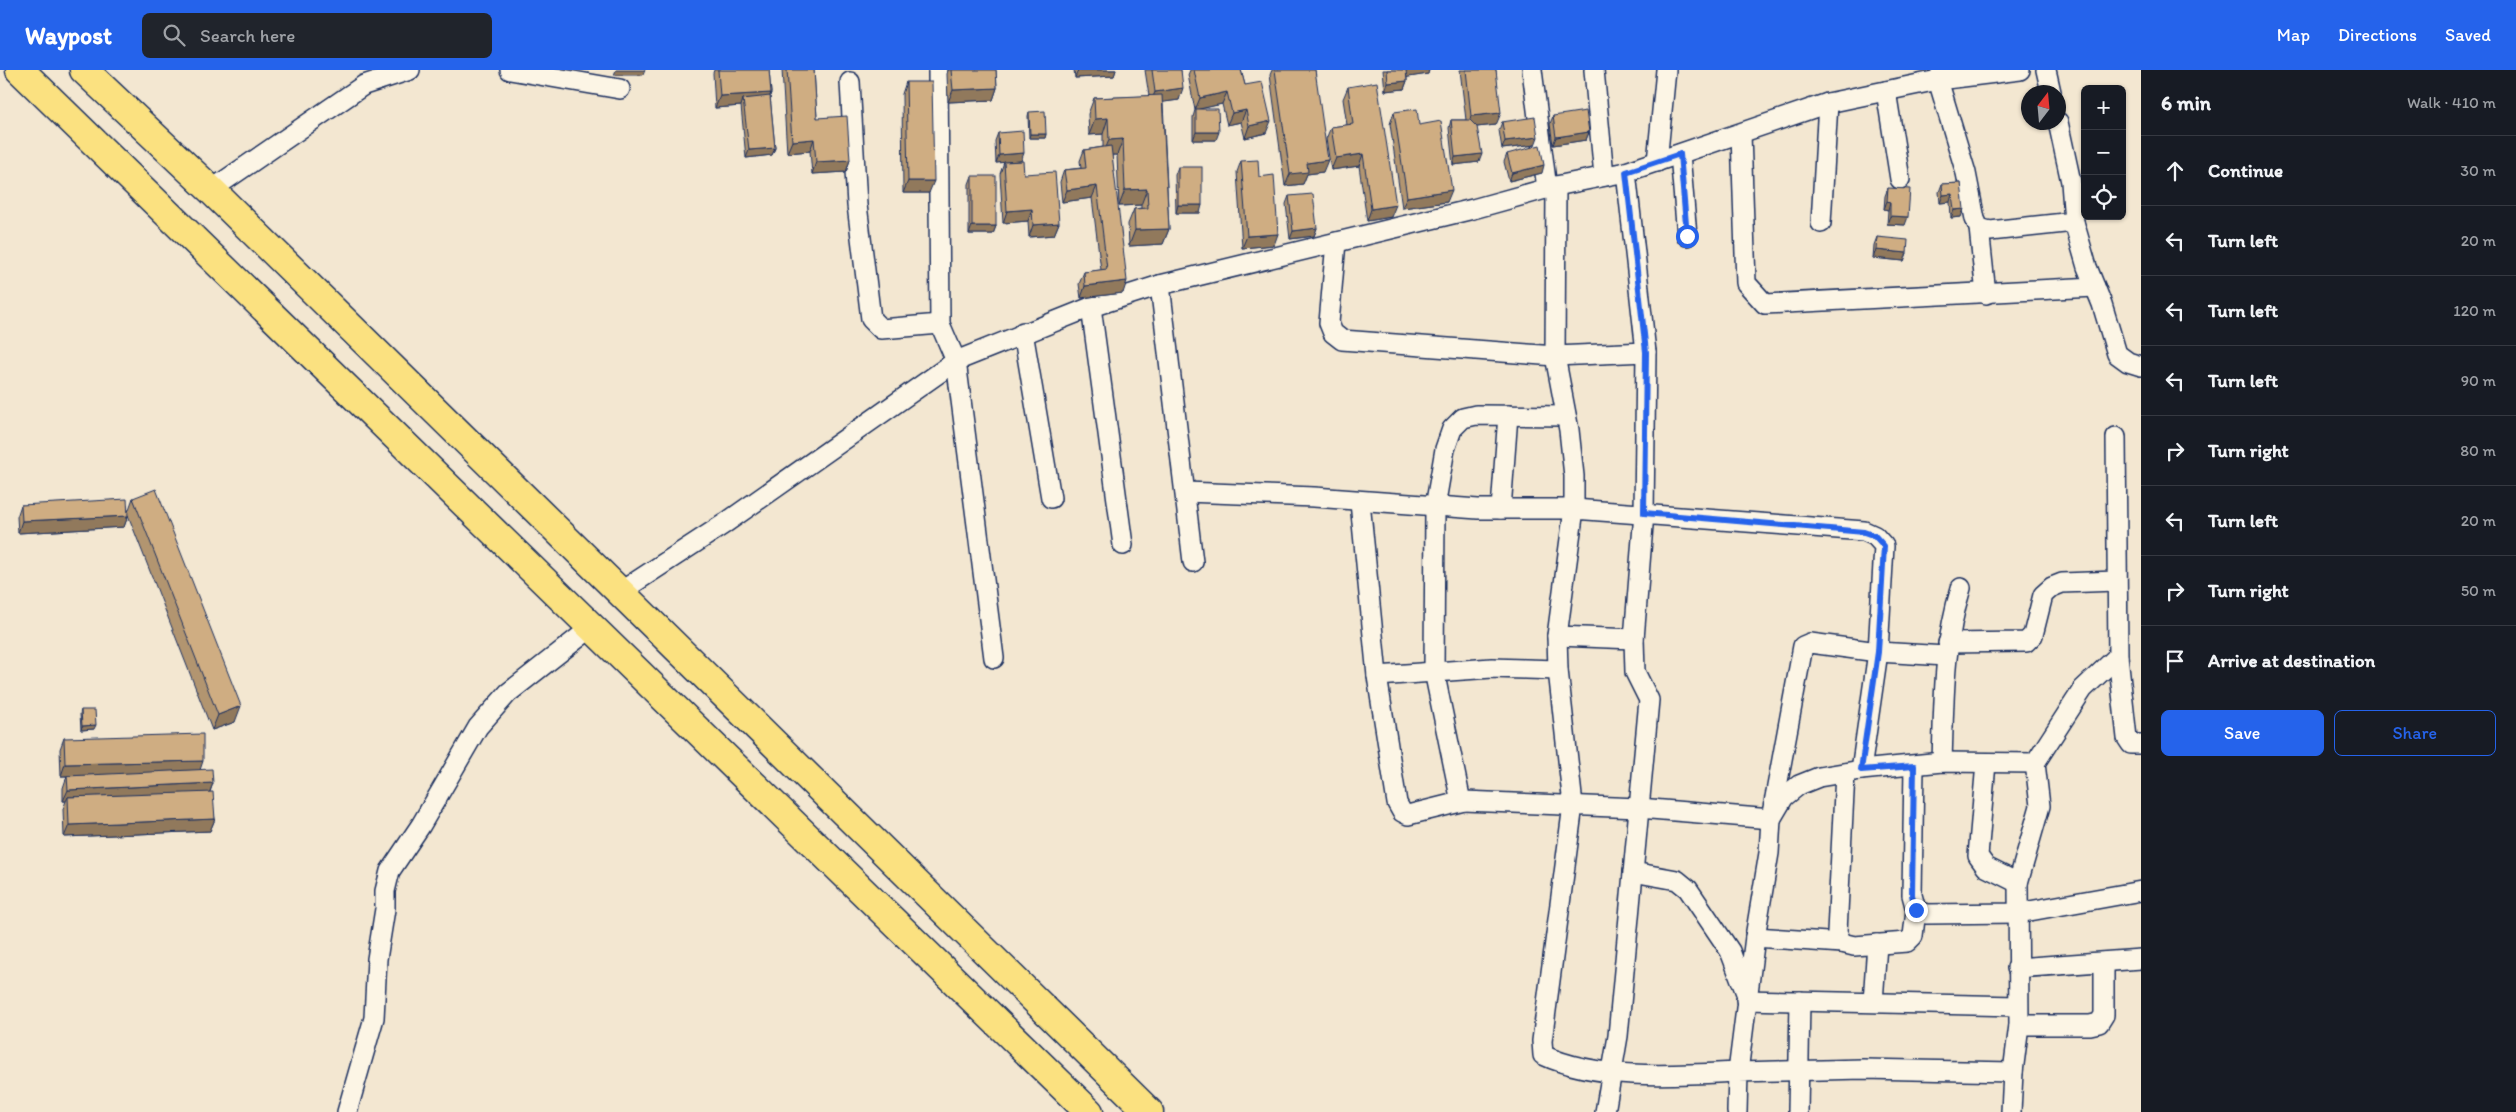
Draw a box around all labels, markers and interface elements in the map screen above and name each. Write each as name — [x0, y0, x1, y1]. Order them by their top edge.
search box — [142, 13, 492, 58]
text: Waypost — [25, 21, 112, 50]
icon: search — [160, 21, 188, 49]
text: Search here — [200, 24, 295, 47]
text: Map — [2277, 24, 2310, 46]
text: Directions — [2338, 24, 2417, 46]
text: Saved — [2445, 24, 2491, 46]
north arrow — [2021, 85, 2066, 130]
map controls — [2081, 85, 2126, 220]
button: + — [2081, 85, 2126, 130]
text: 6 min — [2161, 90, 2211, 115]
text: Walk · 410 m — [2407, 93, 2496, 112]
button: − — [2081, 130, 2126, 175]
icon: ahead — [2161, 157, 2189, 185]
text: Continue — [2208, 159, 2283, 182]
text: 30 m — [2460, 161, 2496, 180]
button: locate — [2081, 175, 2126, 220]
route start — [1676, 225, 1699, 248]
icon: left — [2161, 227, 2189, 255]
text: Turn left — [2208, 229, 2278, 252]
text: 20 m — [2461, 231, 2496, 250]
icon: left — [2161, 297, 2189, 325]
text: Turn left — [2208, 299, 2278, 322]
text: 120 m — [2453, 301, 2496, 320]
icon: left — [2161, 367, 2189, 395]
text: Turn left — [2208, 369, 2278, 392]
text: 90 m — [2461, 371, 2496, 390]
icon: right — [2161, 437, 2189, 465]
text: Turn right — [2208, 439, 2289, 462]
text: 80 m — [2460, 441, 2496, 460]
icon: left — [2161, 507, 2189, 535]
text: Turn left — [2208, 509, 2278, 532]
text: 20 m — [2461, 511, 2496, 530]
icon: right — [2161, 577, 2189, 605]
text: Turn right — [2208, 579, 2289, 602]
text: 50 m — [2461, 581, 2496, 600]
icon: arrive — [2161, 647, 2189, 675]
text: Arrive at destination — [2208, 649, 2375, 672]
button: Save — [2161, 710, 2324, 756]
button: Share — [2334, 710, 2496, 756]
route end — [1905, 899, 1928, 922]

